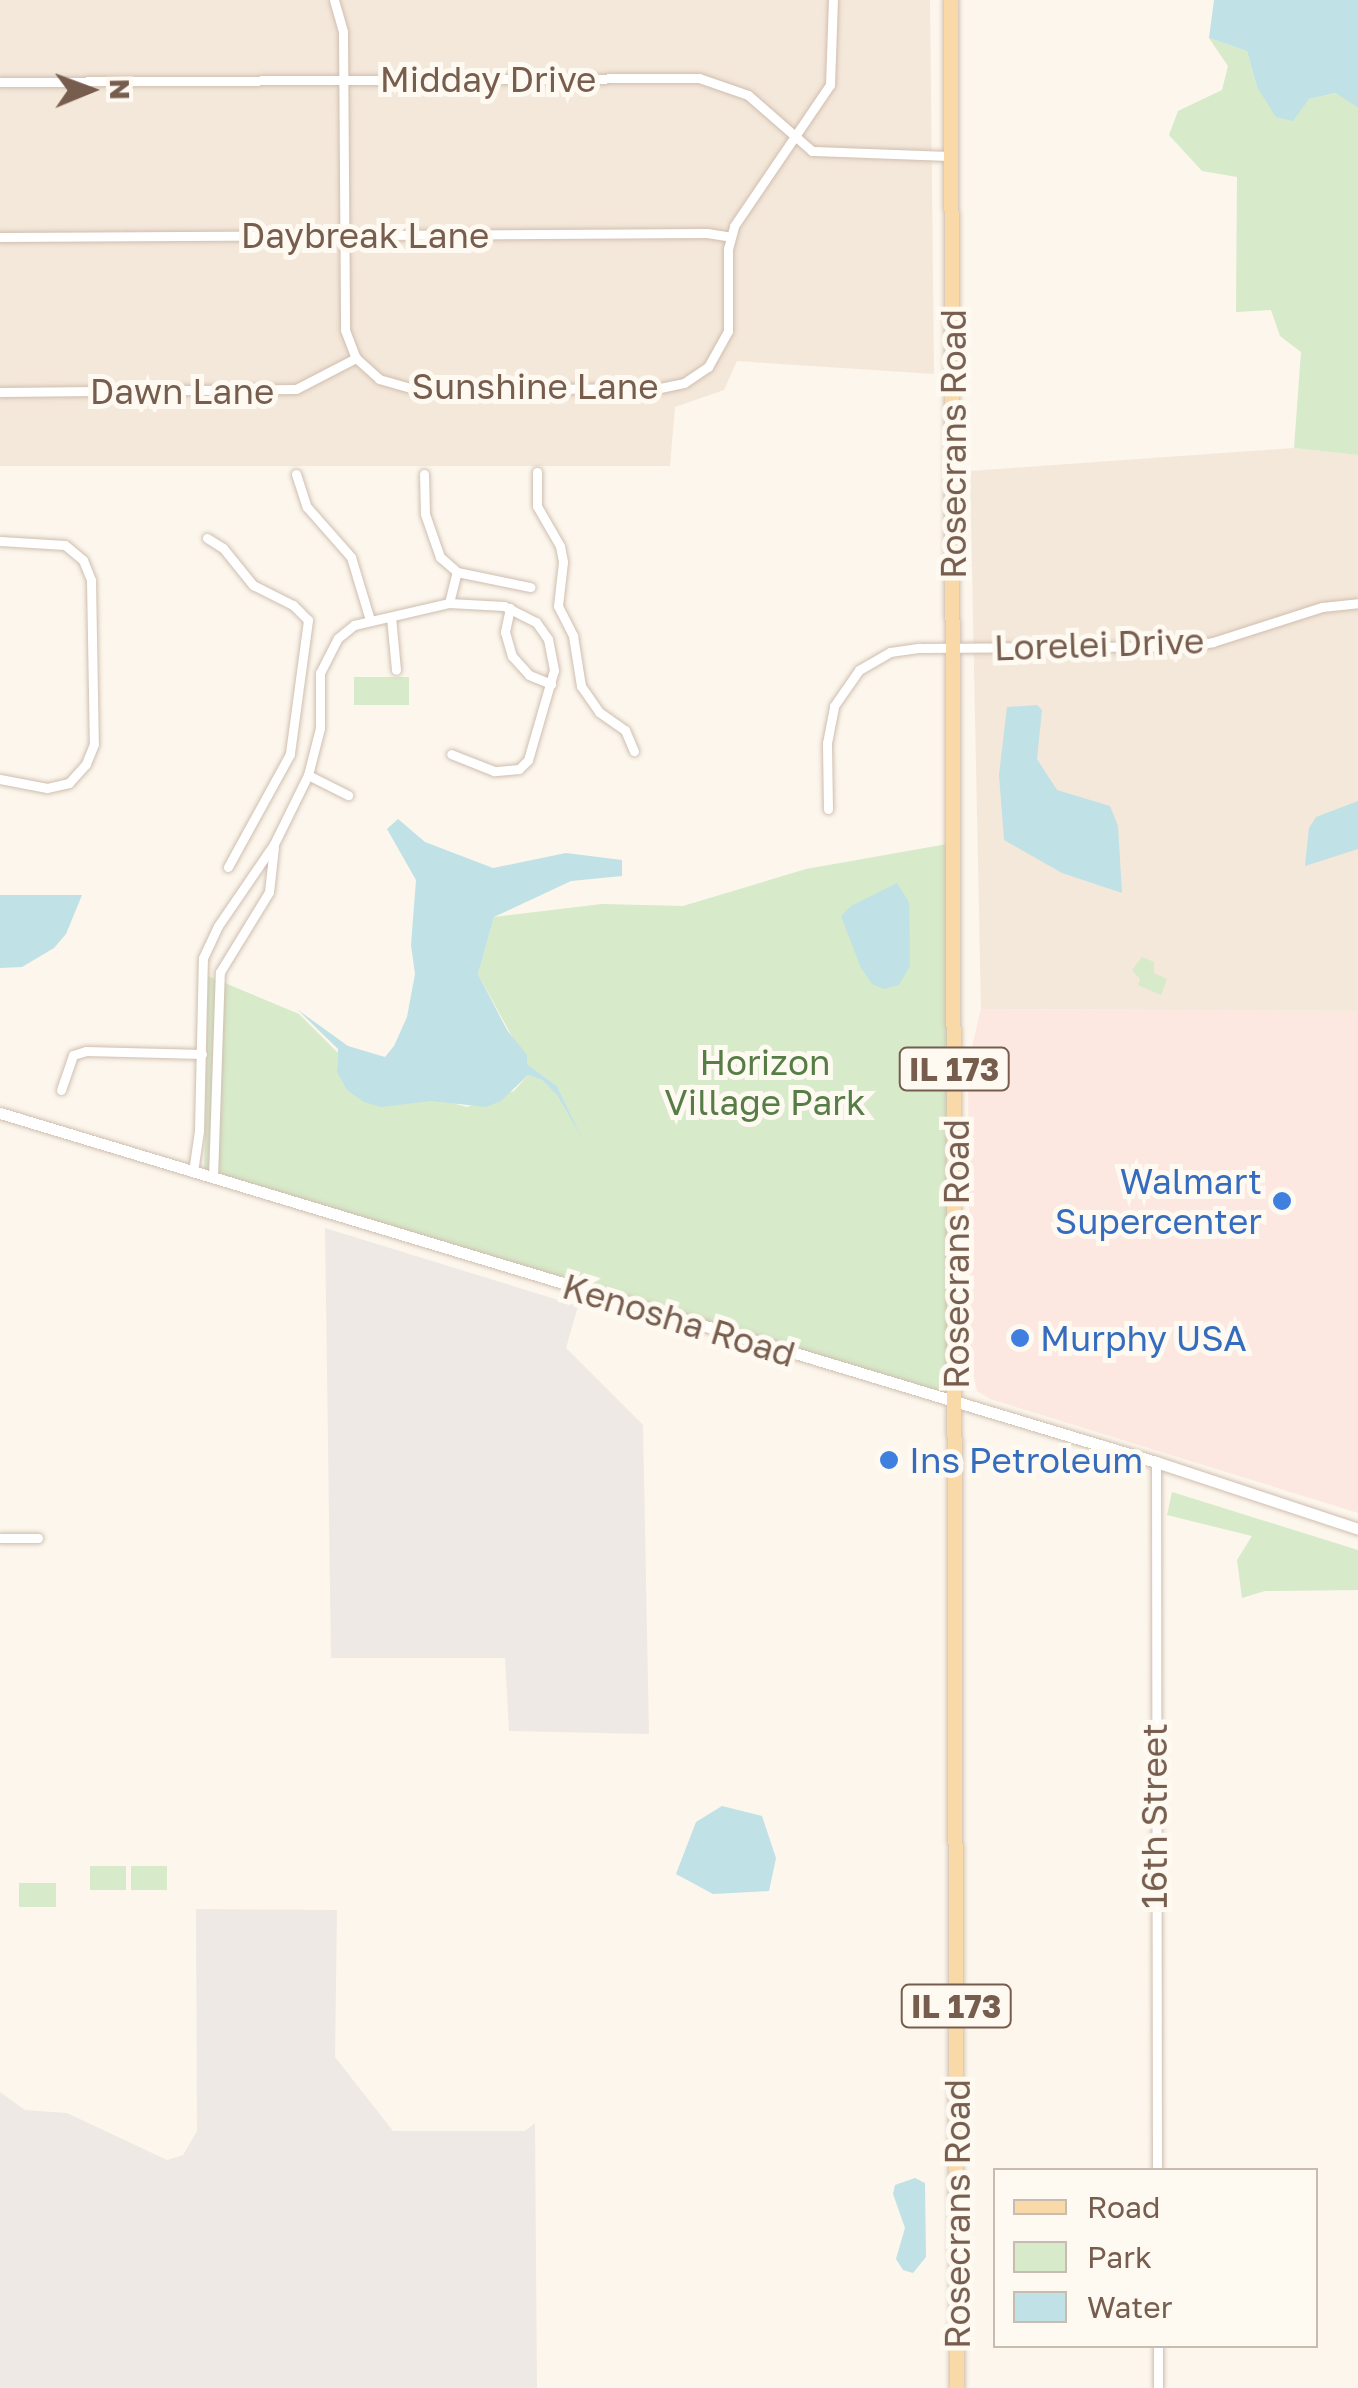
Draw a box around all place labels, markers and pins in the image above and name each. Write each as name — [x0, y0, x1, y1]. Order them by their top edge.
place label: Walmart Supercenter — [1055, 1160, 1262, 1242]
marker: Walmart Supercenter — [1271, 1190, 1293, 1212]
place label: Murphy USA — [1040, 1317, 1247, 1359]
marker: Murphy USA — [1009, 1327, 1031, 1349]
place label: Ins Petroleum — [909, 1439, 1143, 1481]
marker: Ins Petroleum — [878, 1449, 900, 1471]

